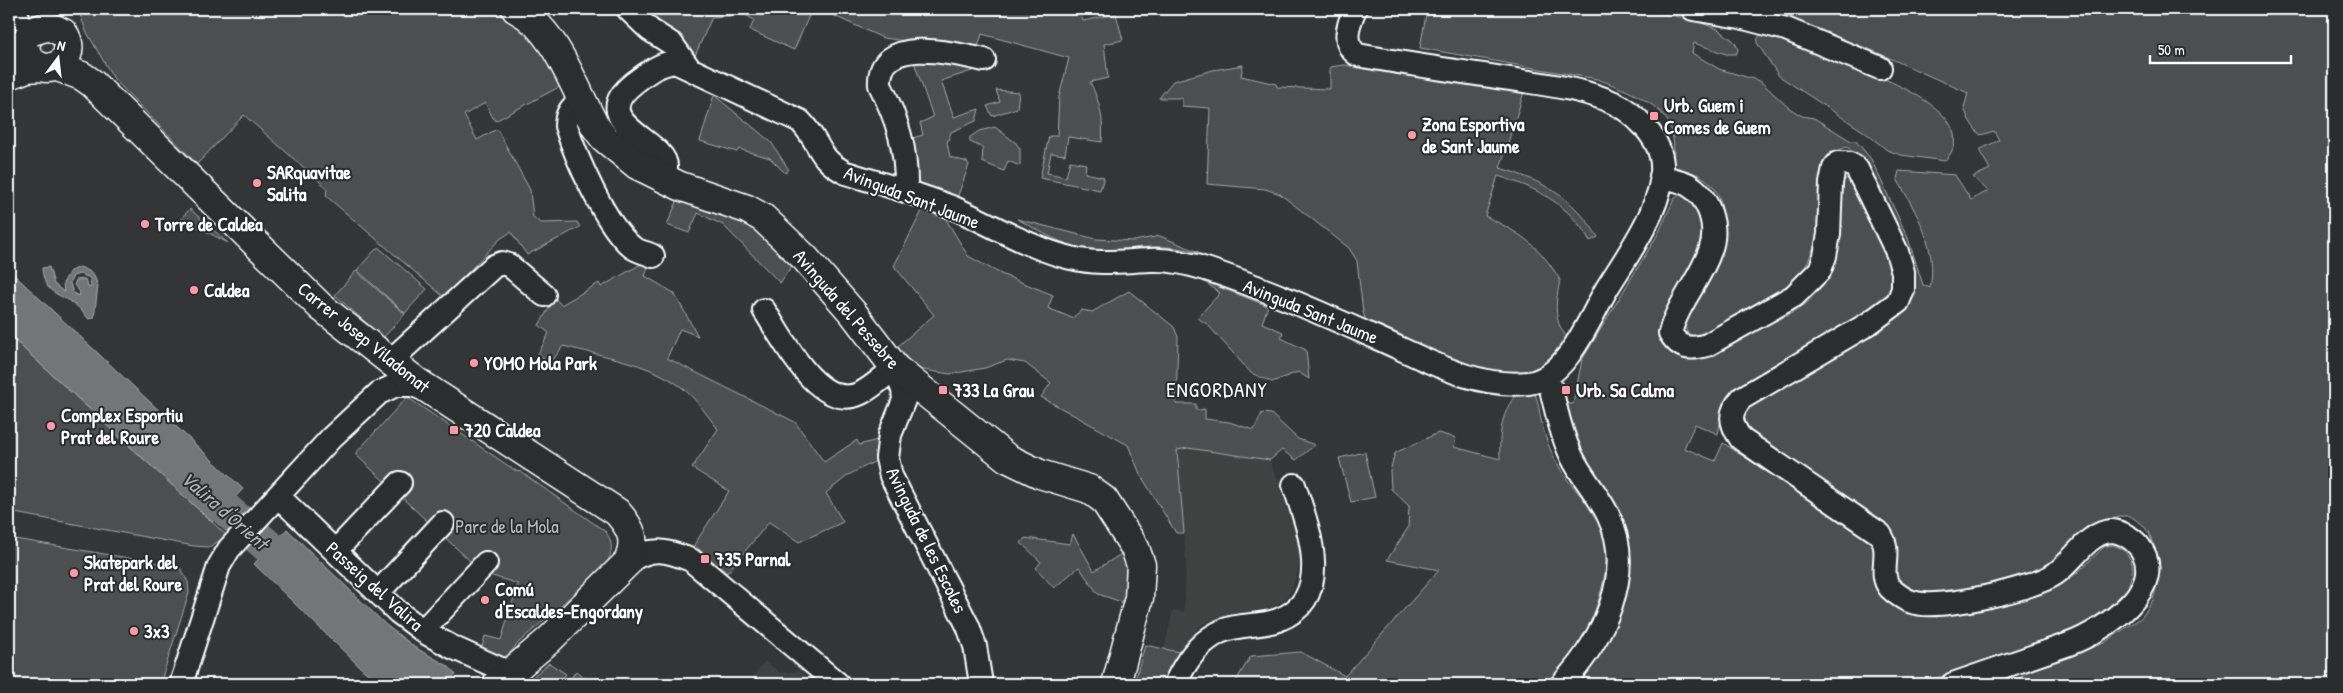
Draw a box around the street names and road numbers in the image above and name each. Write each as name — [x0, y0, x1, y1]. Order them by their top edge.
street label: Avinguda Sant Jaume — [840, 159, 984, 235]
street label: Avinguda del Pessebre — [788, 243, 907, 375]
street label: Avinguda Sant Jaume — [1240, 272, 1383, 350]
street label: Carrer Josep Viladomat — [292, 276, 436, 399]
street label: Avinguda de les Escoles — [880, 463, 974, 617]
street label: Passeig del Valira — [321, 535, 430, 637]

